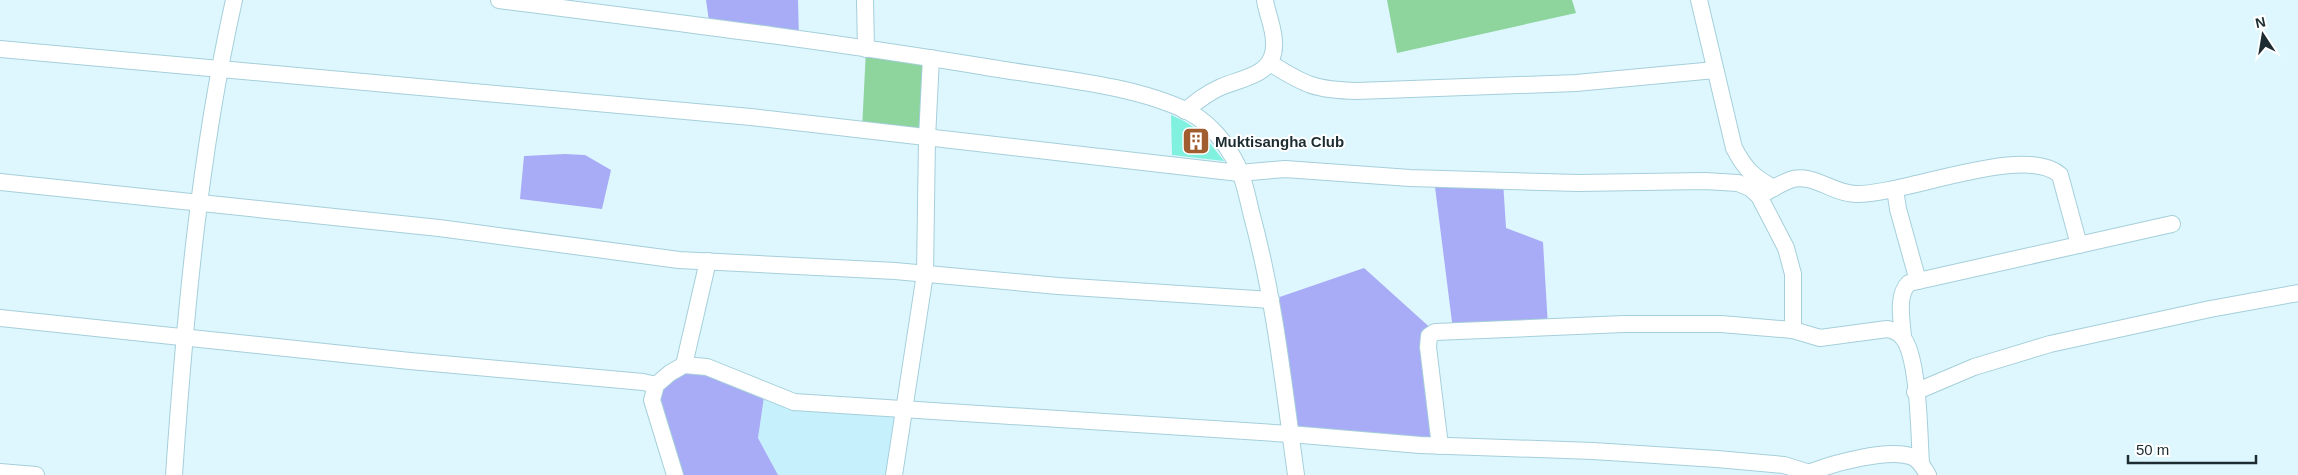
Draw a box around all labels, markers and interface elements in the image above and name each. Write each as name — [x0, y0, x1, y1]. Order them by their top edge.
north arrow — [2238, 10, 2288, 60]
text: N — [2254, 13, 2267, 31]
building icon: Muktisangha Club — [1181, 126, 1211, 156]
place label: Muktisangha Club — [1215, 133, 1344, 150]
scale bar — [2128, 432, 2256, 464]
text: 50 m — [2136, 441, 2169, 458]

